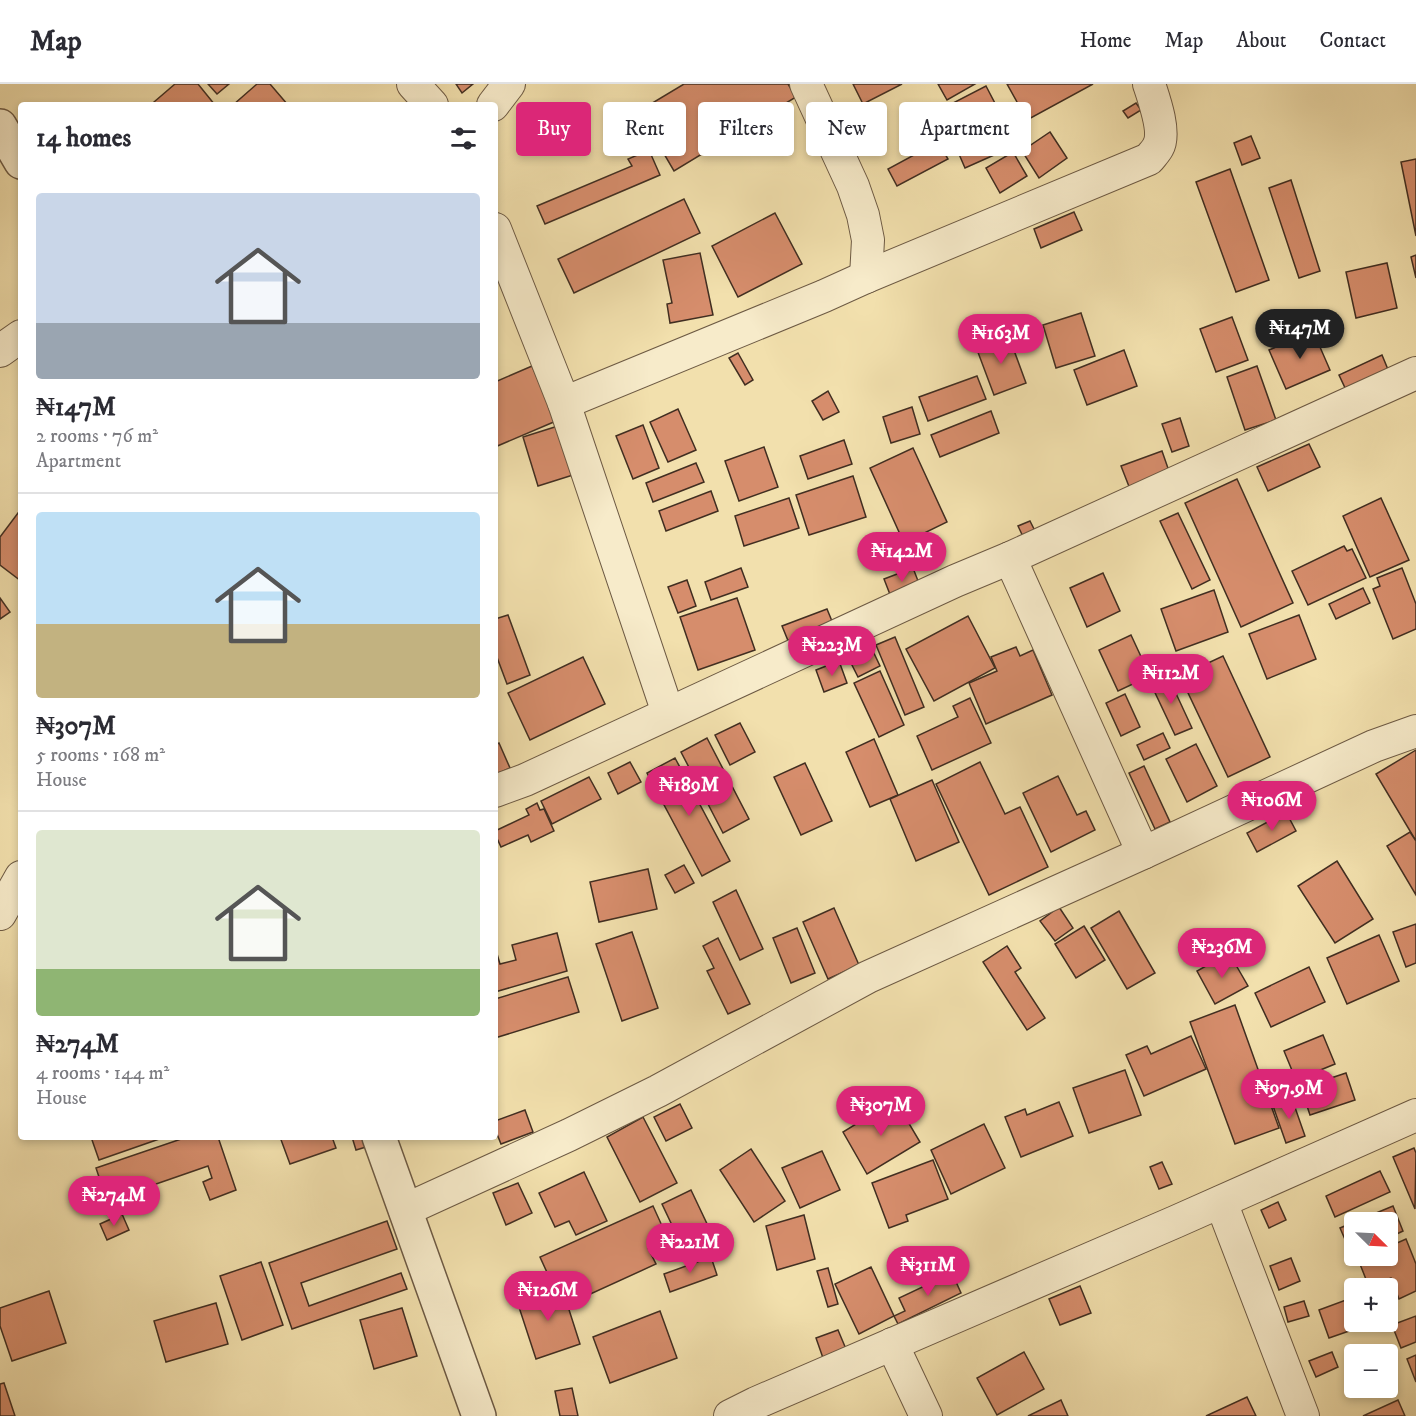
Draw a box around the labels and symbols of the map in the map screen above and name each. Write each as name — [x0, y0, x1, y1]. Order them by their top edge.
pin: ₦147M — [1258, 309, 1342, 360]
pin: ₦163M — [959, 314, 1043, 365]
pin: ₦142M — [860, 532, 944, 583]
pin: ₦223M — [790, 626, 874, 677]
pin: ₦112M — [1129, 654, 1213, 705]
pin: ₦189M — [647, 766, 731, 817]
pin: ₦106M — [1230, 781, 1314, 832]
pin: ₦236M — [1180, 928, 1264, 979]
pin: ₦97.9M — [1240, 1069, 1338, 1120]
pin: ₦307M — [839, 1086, 923, 1137]
pin: ₦274M — [72, 1176, 156, 1227]
north arrow — [1344, 1212, 1398, 1266]
pin: ₦221M — [648, 1223, 732, 1274]
pin: ₦311M — [886, 1246, 970, 1297]
pin: ₦126M — [506, 1271, 590, 1322]

